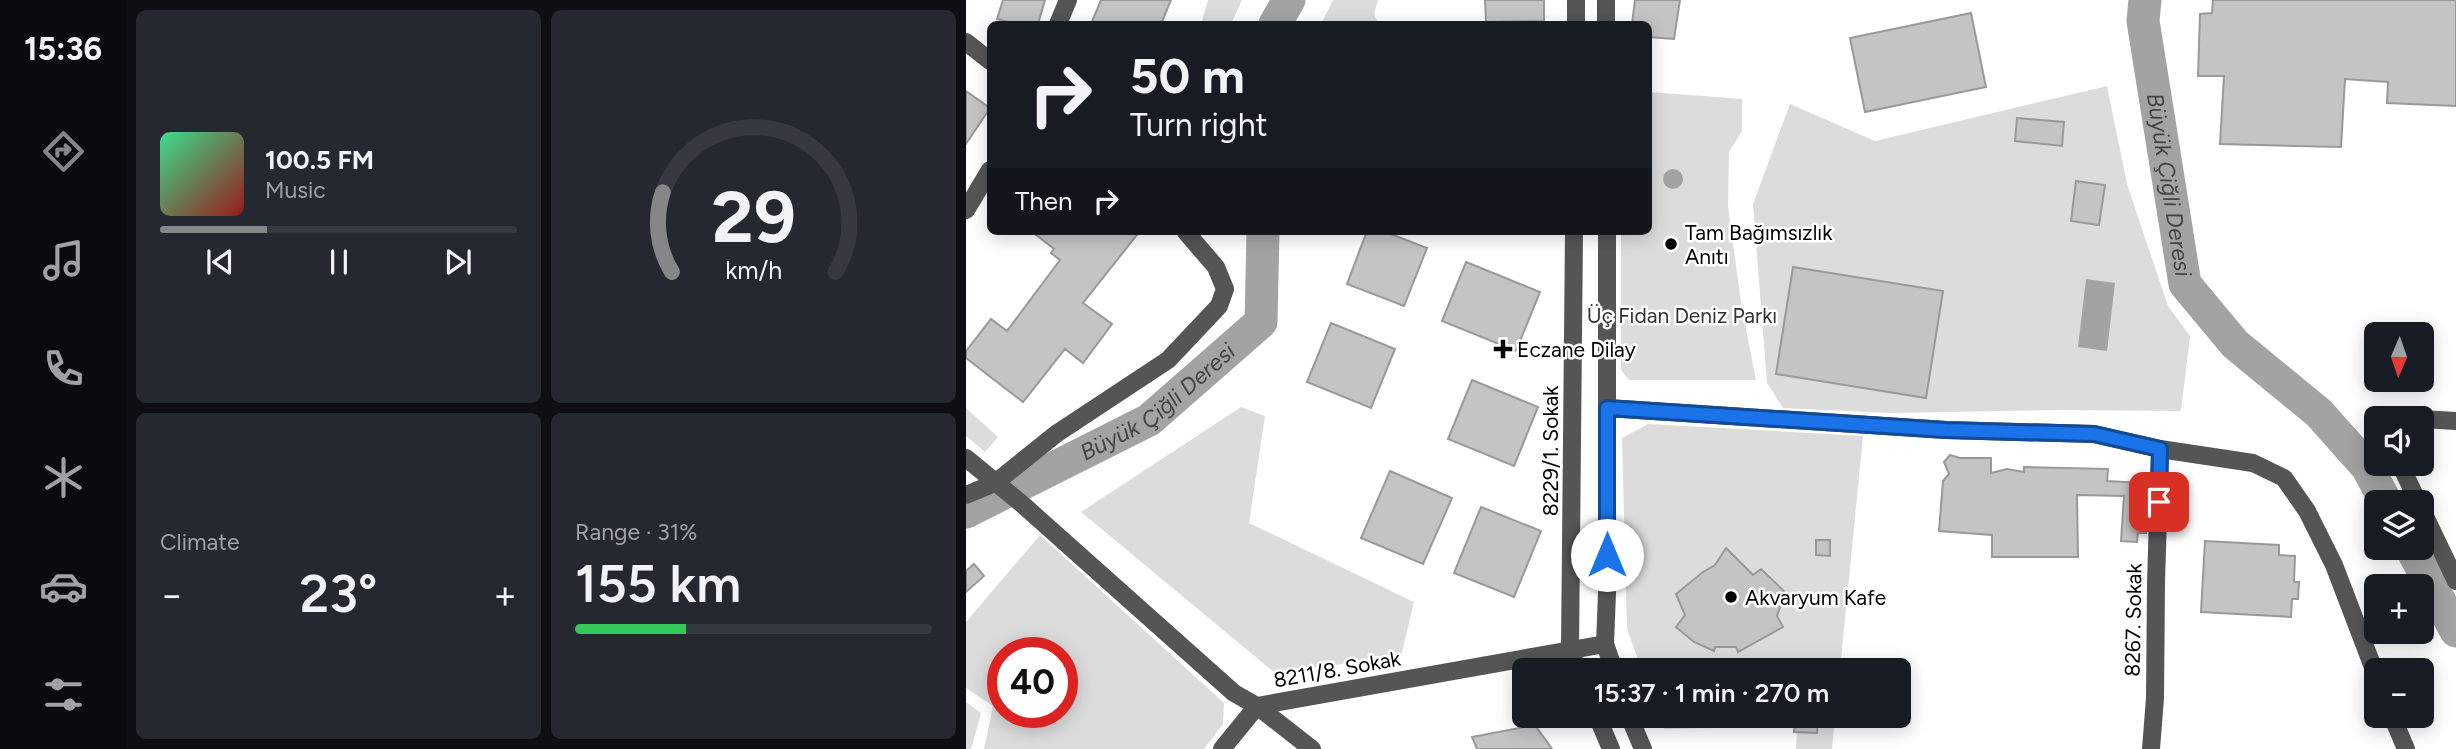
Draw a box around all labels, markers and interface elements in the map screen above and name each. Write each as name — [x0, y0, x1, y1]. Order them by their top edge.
text: 15:36 — [24, 30, 102, 68]
text: 50 m — [1130, 46, 1245, 105]
icon: right — [1015, 49, 1106, 140]
water label: Büyük Çiğli Deresi — [2141, 91, 2198, 279]
text: Turn right — [1130, 106, 1268, 144]
icon: directions — [39, 127, 88, 176]
text: 100.5 FM — [265, 144, 374, 176]
text: 29 — [711, 174, 796, 261]
text: Music — [265, 176, 326, 204]
icon: right — [1087, 182, 1125, 220]
text: Then — [1015, 185, 1073, 217]
place label: Tam Bağımsızlık Anıtı — [1685, 220, 1833, 269]
icon: music — [39, 236, 88, 285]
marker: Tam Bağımsızlık Anıtı — [1663, 236, 1679, 252]
icon: previous — [201, 243, 239, 281]
icon: pause — [320, 243, 358, 281]
icon: next — [439, 243, 477, 281]
text: km/h — [725, 255, 782, 285]
park label: Üç Fidan Deniz Parkı — [1587, 303, 1777, 328]
north arrow — [2364, 322, 2434, 392]
map controls — [2364, 322, 2434, 728]
water label: Büyük Çiğli Deresi — [1075, 337, 1241, 466]
place label: Eczane Dilay — [1517, 337, 1636, 362]
marker: Eczane Dilay — [1495, 341, 1511, 357]
icon: phone — [39, 344, 88, 393]
street label: 8229/1. Sokak — [1538, 385, 1563, 516]
button: sound — [2364, 406, 2434, 476]
icon: climate — [39, 453, 88, 502]
pin — [2129, 472, 2189, 532]
icon: arrive — [2140, 483, 2178, 521]
button: layers — [2364, 490, 2434, 560]
text: Range · 31% — [575, 518, 697, 546]
position arrow — [1570, 518, 1644, 592]
text: Climate — [160, 528, 239, 556]
text: 155 km — [575, 553, 741, 615]
icon: car — [39, 562, 88, 611]
street label: 8267. Sokak — [2120, 562, 2147, 677]
text: 23° — [300, 563, 377, 625]
text: − — [160, 572, 184, 618]
text: + — [493, 572, 517, 618]
button: + — [2364, 574, 2434, 644]
place label: Akvaryum Kafe — [1745, 585, 1886, 610]
marker: Akvaryum Kafe — [1723, 589, 1739, 605]
speed limit sign: 40 — [987, 637, 1078, 728]
street label: 8211/8. Sokak — [1272, 645, 1403, 692]
button: − — [2364, 658, 2434, 728]
icon: filters — [39, 670, 88, 719]
text: 15:37 · 1 min · 270 m — [1594, 677, 1829, 709]

